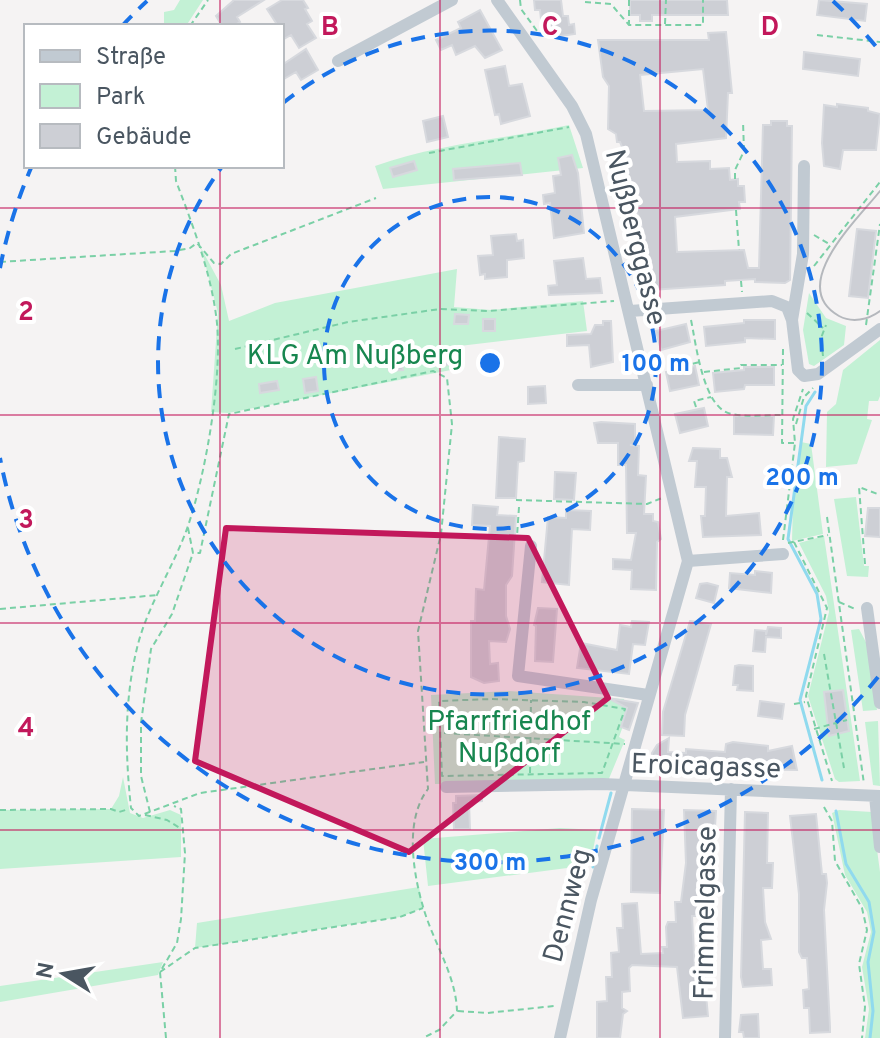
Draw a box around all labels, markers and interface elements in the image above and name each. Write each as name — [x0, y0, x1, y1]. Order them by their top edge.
text: B — [321, 12, 339, 45]
text: C — [542, 12, 558, 45]
text: D — [761, 12, 779, 45]
legend — [24, 24, 284, 168]
text: Straße — [96, 43, 166, 73]
text: Park — [96, 83, 146, 113]
text: Gebäude — [96, 123, 191, 153]
street label: Nußberggasse — [595, 146, 673, 330]
text: 2 — [18, 297, 34, 330]
park label: KLG Am Nußberg — [247, 339, 463, 375]
centre of rings — [476, 349, 504, 377]
text: 100 m — [622, 350, 690, 380]
text: 200 m — [765, 464, 839, 494]
text: 3 — [18, 505, 34, 538]
park label: Pfarrfriedhof Nußdorf — [427, 705, 591, 773]
text: 4 — [18, 713, 34, 746]
street label: Eroicagasse — [630, 747, 782, 789]
street label: Frimmelgasse — [687, 826, 727, 1000]
street label: Dennweg — [536, 845, 601, 967]
text: 300 m — [454, 849, 526, 879]
north arrow — [24, 934, 104, 1014]
text: N — [32, 960, 62, 981]

